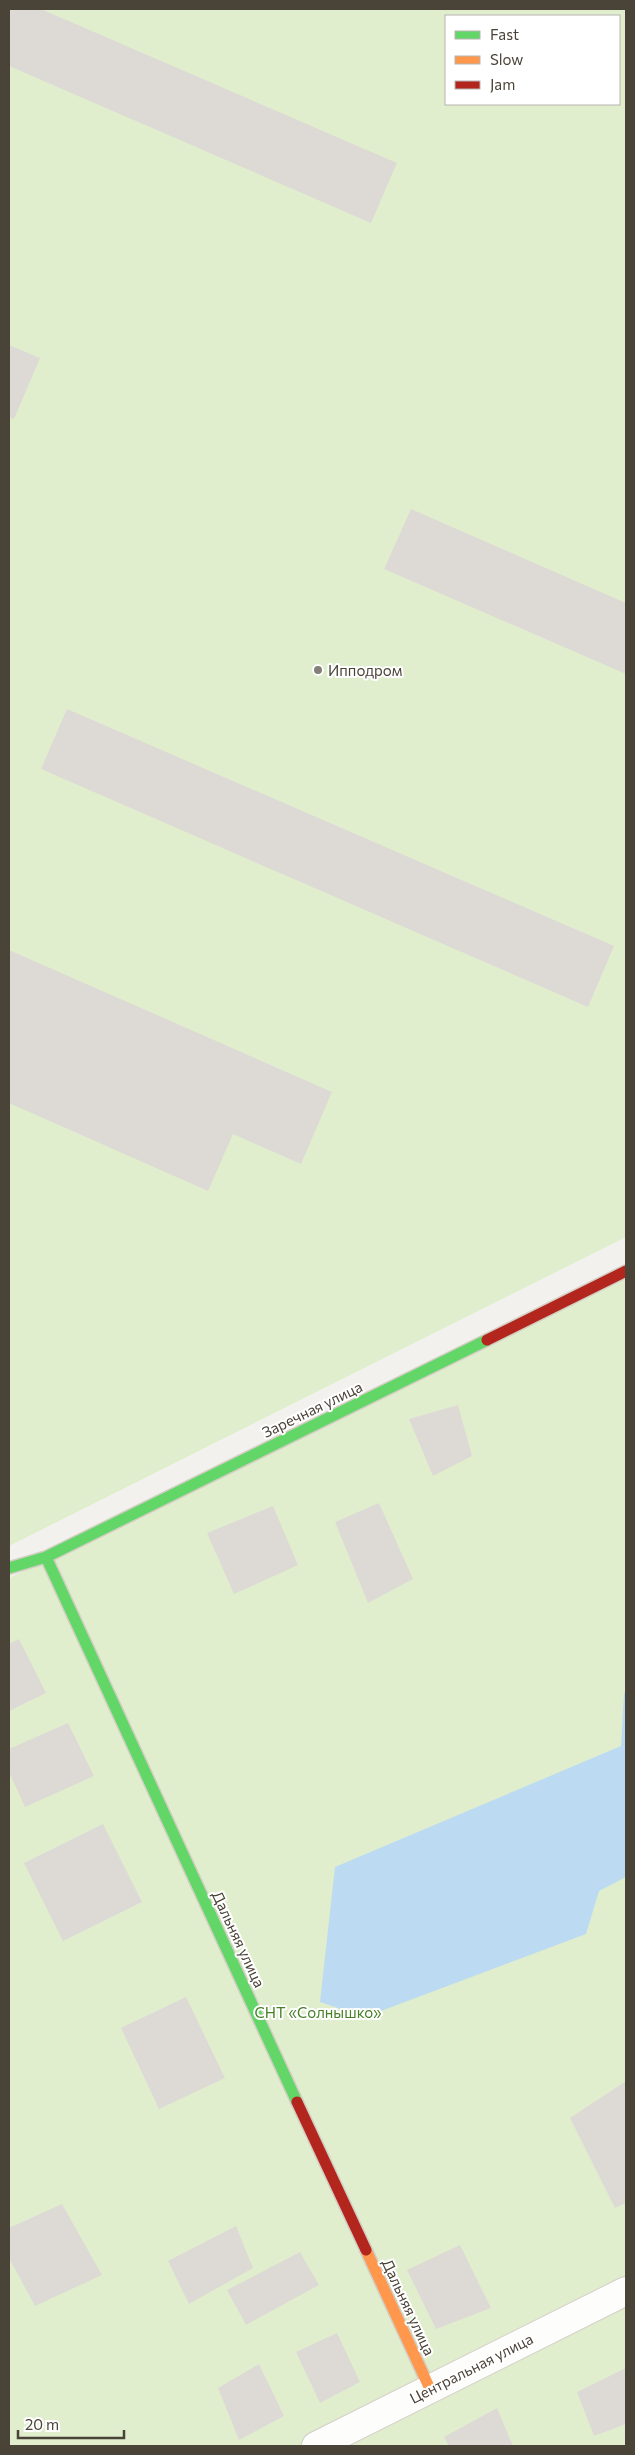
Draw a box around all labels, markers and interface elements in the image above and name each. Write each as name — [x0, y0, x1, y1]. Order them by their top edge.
legend — [445, 15, 620, 105]
text: Fast — [490, 25, 519, 43]
text: Slow — [490, 50, 523, 68]
text: Jam — [490, 75, 515, 93]
place label: Ипподром — [328, 661, 402, 679]
marker: Ипподром — [312, 664, 324, 676]
street label: Заречная улица — [259, 1377, 365, 1441]
street label: Дальняя улица — [209, 1888, 269, 1990]
park label: СНТ «Солнышко» — [254, 2003, 382, 2021]
street label: Дальняя улица — [379, 2256, 439, 2358]
street label: Центральная улица — [406, 2329, 536, 2407]
scale bar — [18, 2408, 124, 2440]
text: 20 m — [25, 2415, 59, 2433]

